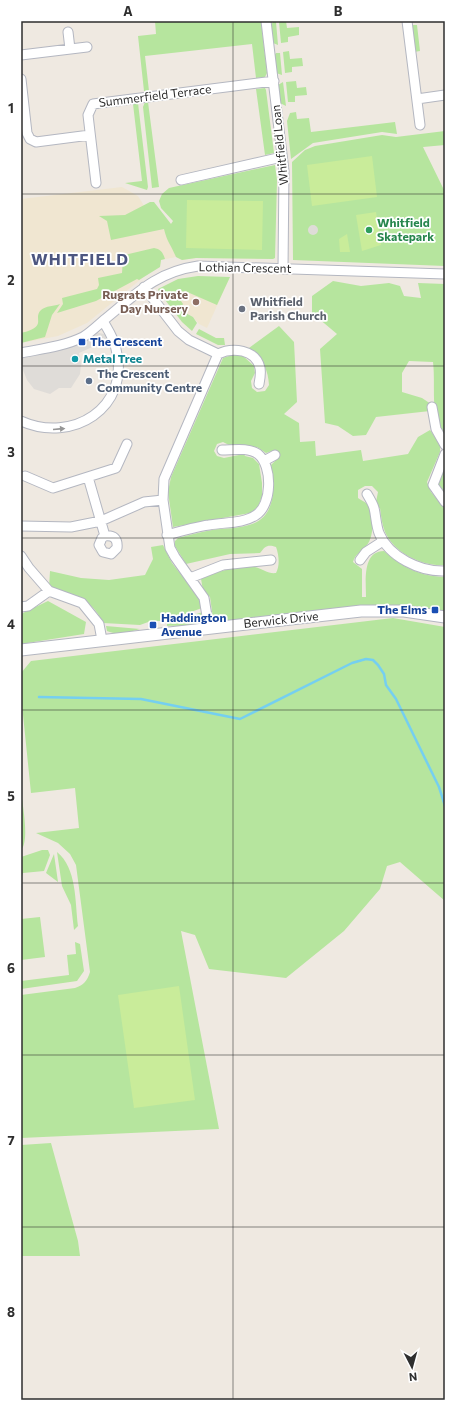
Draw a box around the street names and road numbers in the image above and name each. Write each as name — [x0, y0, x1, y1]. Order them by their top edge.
street label: Summerfield Terrace — [98, 81, 212, 109]
street label: Whitfield Loan — [268, 104, 290, 186]
street label: Lothian Crescent — [198, 259, 292, 275]
street label: Berwick Drive — [243, 608, 319, 630]

